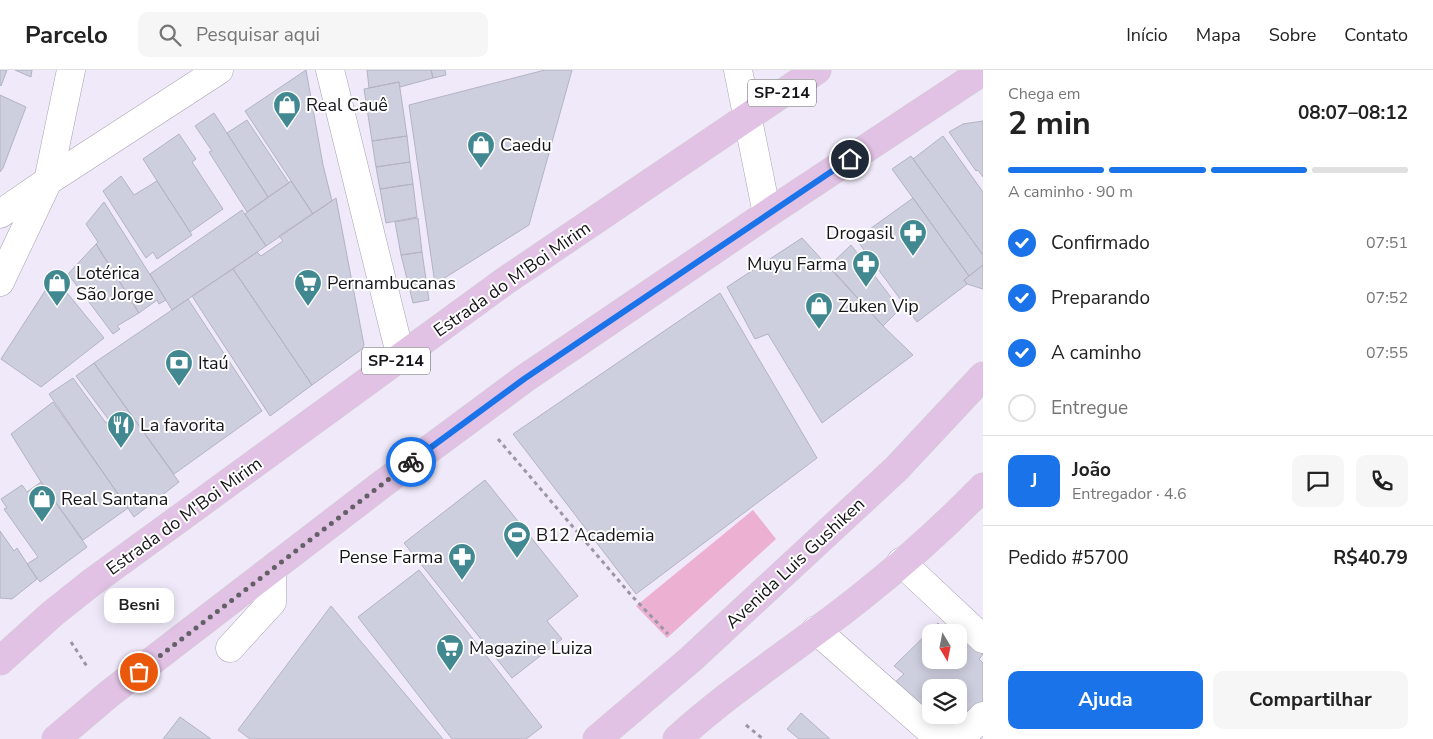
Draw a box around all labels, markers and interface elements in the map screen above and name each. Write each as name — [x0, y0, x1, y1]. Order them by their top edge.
search box — [138, 12, 488, 57]
text: Parcelo — [25, 19, 108, 51]
icon: search — [156, 21, 184, 49]
text: Pesquisar aqui — [196, 22, 320, 48]
text: Início — [1126, 23, 1168, 47]
text: Mapa — [1196, 23, 1241, 47]
text: Sobre — [1269, 23, 1316, 47]
text: Contato — [1344, 23, 1408, 47]
road number: SP-214 — [748, 79, 816, 106]
text: Chega em — [1008, 83, 1081, 105]
shop icon: Real Cauê — [272, 90, 302, 129]
place label: Real Cauê — [306, 93, 388, 117]
text: 08:07–08:12 — [1298, 100, 1408, 126]
text: 2 min — [1008, 102, 1091, 145]
shop icon: Caedu — [466, 130, 496, 169]
place label: Caedu — [500, 133, 552, 157]
pin — [829, 138, 871, 180]
icon: home — [836, 145, 864, 173]
text: A caminho · 90 m — [1008, 181, 1133, 203]
street label: Estrada do M'Boi Mirim — [429, 216, 595, 342]
pharmacy icon: Drogasil — [898, 218, 928, 257]
place label: Drogasil — [826, 221, 895, 245]
icon: check — [1008, 229, 1036, 257]
text: Confirmado — [1051, 230, 1150, 256]
text: 07:51 — [1366, 232, 1408, 254]
pharmacy icon: Muyu Farma — [851, 249, 881, 288]
place label: Muyu Farma — [747, 252, 847, 276]
place label: Lotérica São Jorge — [76, 261, 154, 306]
shop icon: Lotérica São Jorge — [42, 268, 72, 307]
supermarket icon: Pernambucanas — [293, 268, 323, 307]
place label: Pernambucanas — [327, 271, 456, 295]
icon: check — [1008, 284, 1036, 312]
text: Preparando — [1051, 285, 1150, 311]
text: 07:52 — [1366, 287, 1408, 309]
shop icon: Zuken Vip — [804, 291, 834, 330]
place label: Zuken Vip — [838, 294, 919, 318]
icon: check — [1008, 339, 1036, 367]
text: A caminho — [1051, 340, 1141, 366]
text: 07:55 — [1366, 342, 1408, 364]
bank icon: Itaú — [164, 348, 194, 387]
road number: SP-214 — [362, 348, 430, 374]
place label: Itaú — [198, 351, 229, 375]
text: Entregue — [1051, 395, 1128, 421]
restaurant icon: La favorita — [106, 410, 136, 449]
place label: La favorita — [140, 413, 225, 437]
courier — [386, 437, 436, 487]
icon: bike — [397, 448, 425, 476]
street label: Estrada do M'Boi Mirim — [101, 451, 267, 581]
button: chat — [1292, 455, 1344, 507]
button: phone — [1356, 455, 1408, 507]
text: João — [1072, 457, 1111, 483]
text: J — [1031, 468, 1037, 494]
text: Entregador · 4.6 — [1072, 483, 1187, 505]
shop icon: Real Santana — [27, 484, 57, 523]
place label: Real Santana — [61, 487, 168, 511]
street label: Avenida Luis Gushiken — [720, 492, 870, 634]
sports icon: B12 Academia — [502, 520, 532, 559]
place label: B12 Academia — [536, 523, 654, 547]
pharmacy icon: Pense Farma — [447, 542, 477, 581]
place label: Pense Farma — [339, 545, 443, 569]
text: Pedido #5700 — [1008, 545, 1129, 571]
text: R$40.79 — [1333, 545, 1408, 571]
callout: Besni — [104, 587, 174, 622]
text: Besni — [119, 594, 159, 616]
north arrow — [922, 624, 968, 669]
map controls — [922, 624, 967, 724]
supermarket icon: Magazine Luiza — [435, 633, 465, 672]
place label: Magazine Luiza — [469, 636, 593, 660]
pin — [118, 651, 160, 693]
icon: bag — [125, 658, 153, 686]
button: Ajuda — [1008, 671, 1203, 729]
button: Compartilhar — [1213, 671, 1408, 729]
button: layers — [922, 679, 967, 724]

